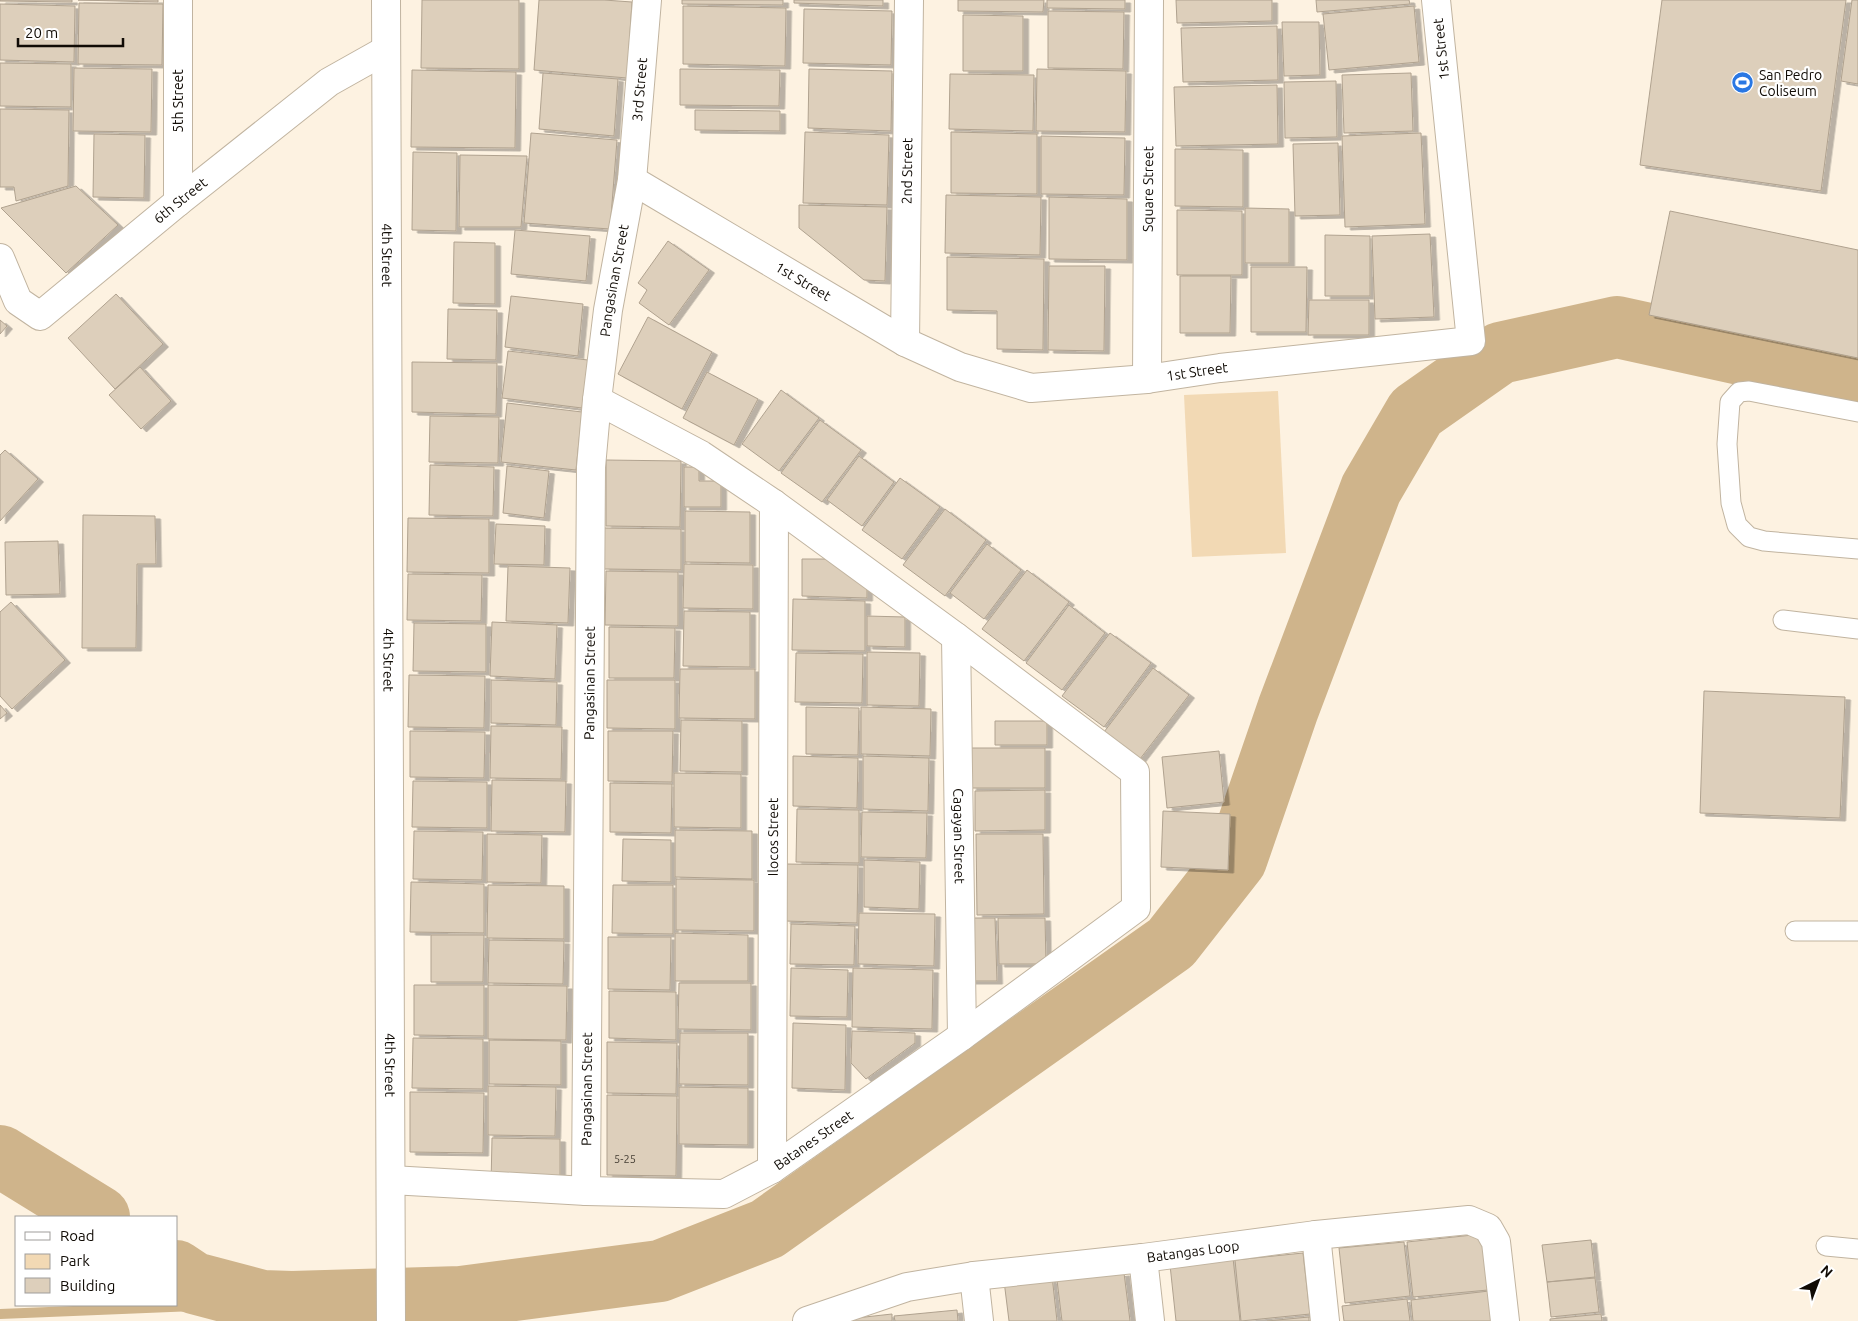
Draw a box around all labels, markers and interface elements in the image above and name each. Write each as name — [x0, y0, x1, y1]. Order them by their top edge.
scale bar — [18, 15, 122, 47]
street label: 1st Street — [1430, 17, 1452, 81]
text: 20 m — [25, 24, 58, 41]
street label: 3rd Street — [629, 57, 650, 122]
place label: San Pedro Coliseum — [1759, 67, 1822, 99]
street label: 5th Street — [170, 69, 186, 133]
sports icon: San Pedro Coliseum — [1731, 71, 1755, 95]
street label: 2nd Street — [899, 137, 915, 204]
street label: Square Street — [1140, 145, 1156, 232]
street label: 6th Street — [150, 174, 210, 227]
street label: 4th Street — [379, 223, 395, 287]
street label: Pangasinan Street — [597, 223, 632, 338]
street label: 1st Street — [772, 259, 834, 304]
street label: 1st Street — [1165, 359, 1229, 384]
street label: Pangasinan Street — [581, 626, 598, 740]
street label: 4th Street — [380, 628, 397, 692]
street label: Cagayan Street — [950, 788, 968, 884]
street label: Ilocos Street — [765, 797, 781, 876]
street label: Pangasinan Street — [578, 1032, 595, 1146]
street label: 4th Street — [382, 1033, 398, 1097]
street label: Batanes Street — [771, 1107, 856, 1173]
house number: 5-25 — [614, 1153, 636, 1165]
legend — [15, 1216, 178, 1306]
text: Road — [60, 1227, 95, 1244]
street label: Batangas Loop — [1146, 1237, 1240, 1265]
text: Park — [60, 1252, 90, 1269]
north arrow — [1793, 1256, 1843, 1306]
text: N — [1817, 1262, 1836, 1281]
text: Building — [60, 1277, 115, 1294]

